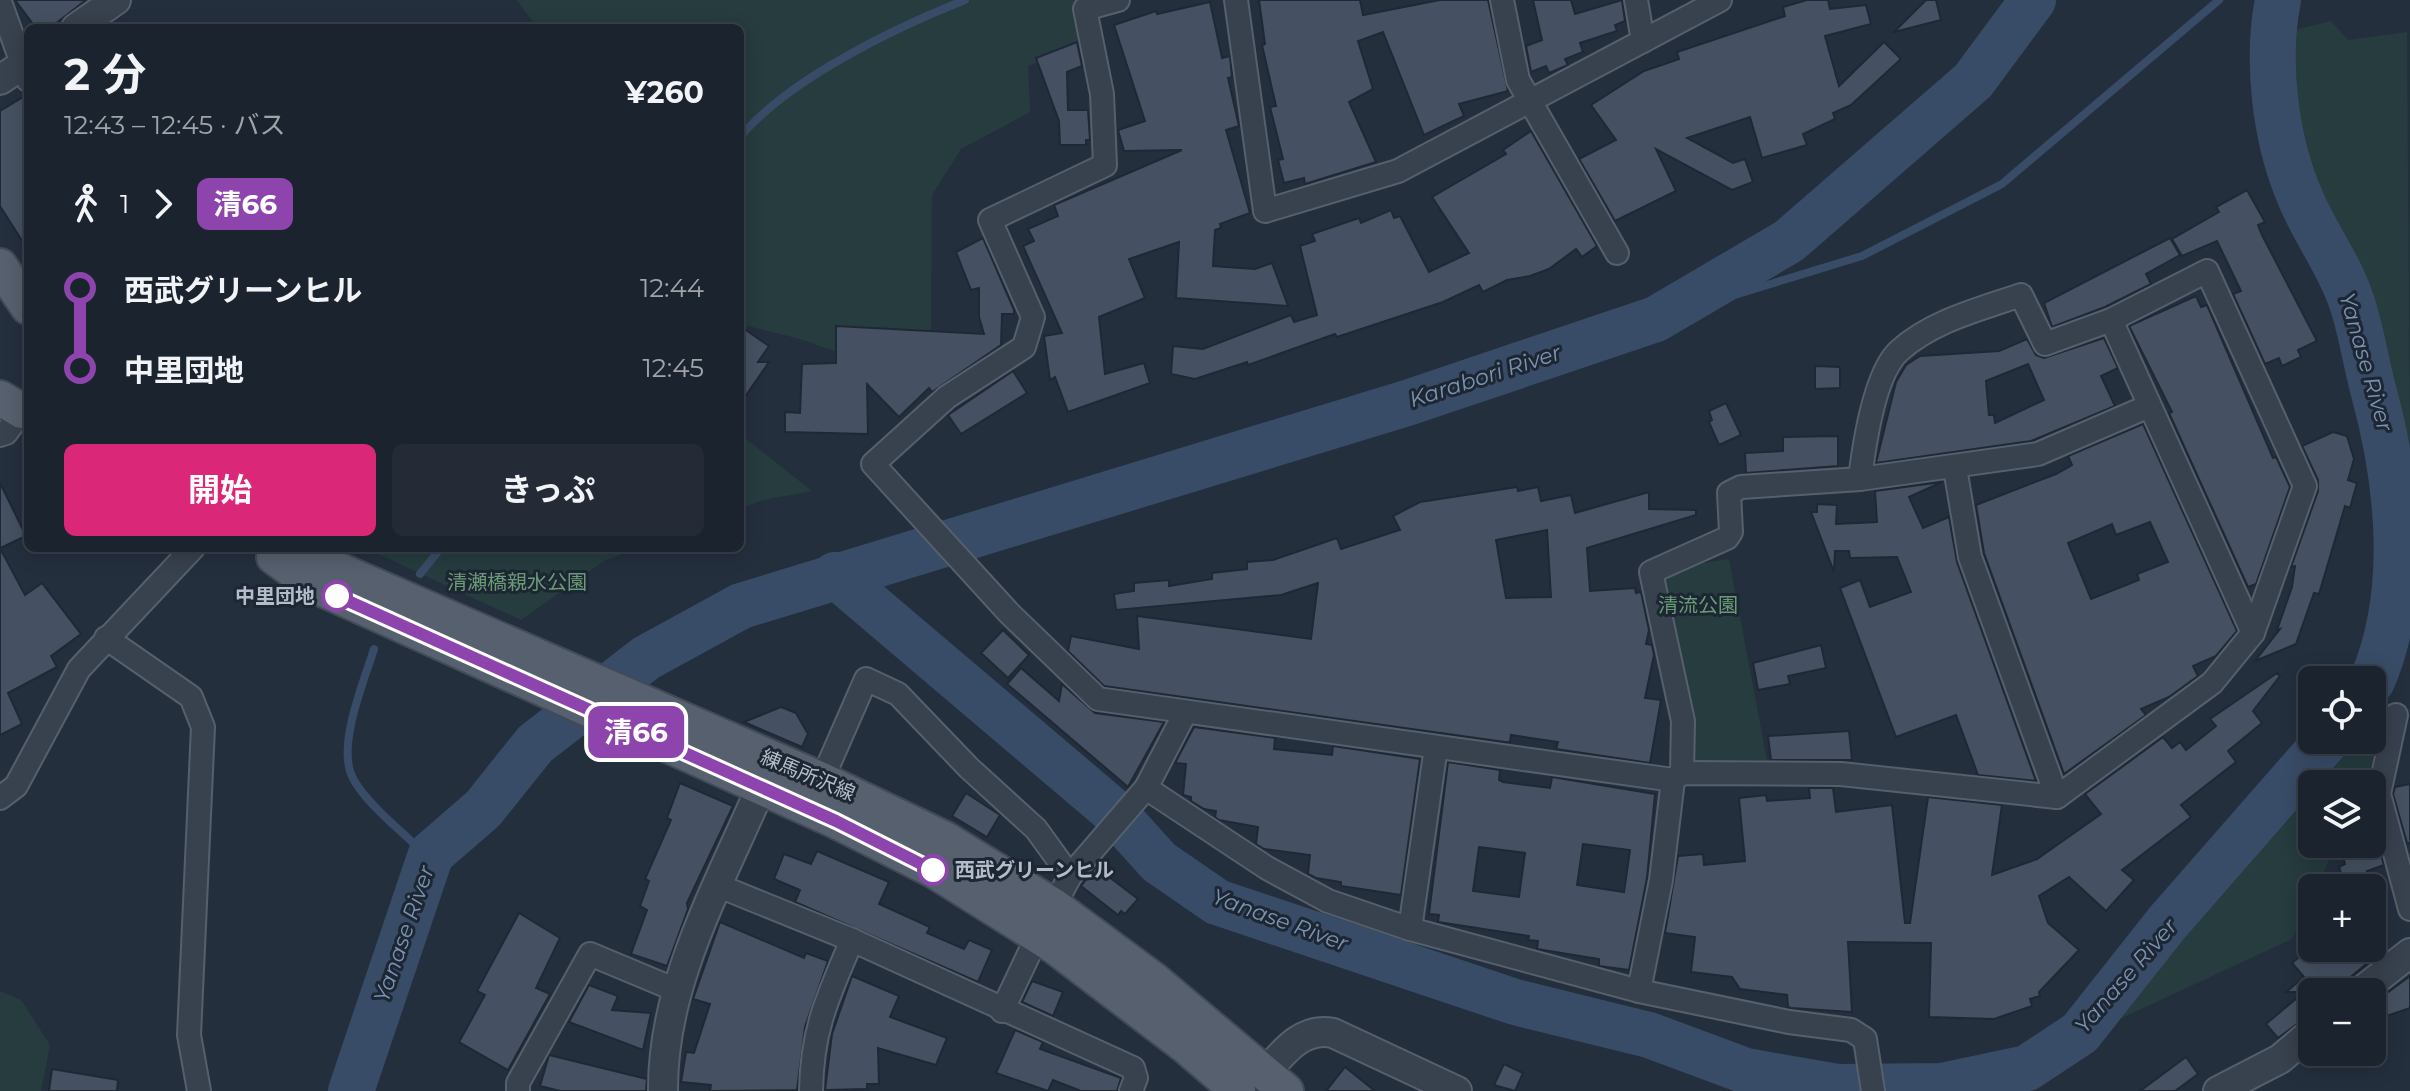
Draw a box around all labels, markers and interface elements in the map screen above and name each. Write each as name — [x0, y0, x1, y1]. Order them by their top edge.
text: 2 分 — [64, 47, 146, 101]
text: ¥260 — [625, 74, 704, 111]
text: 12:43 – 12:45 · バス — [64, 109, 285, 141]
icon: walk — [64, 182, 108, 226]
icon: forward — [141, 182, 185, 226]
text: 清66 — [213, 187, 277, 221]
text: 1 — [120, 188, 129, 220]
text: 西武グリーンヒル — [124, 272, 363, 309]
text: 12:44 — [640, 272, 704, 304]
water label: Yanase River — [2333, 290, 2399, 436]
water label: Karabori River — [1406, 338, 1565, 413]
text: 中里団地 — [124, 352, 244, 389]
text: 12:45 — [642, 352, 704, 384]
button: 開始 — [64, 444, 376, 536]
button: きっぷ — [392, 444, 704, 536]
park label: 清瀬橋親水公園 — [447, 570, 587, 594]
marker: 中里団地 — [322, 581, 352, 611]
place label: 中里団地 — [235, 584, 315, 608]
park label: 清流公園 — [1658, 593, 1738, 617]
map controls — [2298, 666, 2386, 1066]
button: locate — [2298, 666, 2386, 754]
line badge: 清66 — [590, 706, 682, 758]
text: 清66 — [604, 715, 668, 749]
street label: 練馬所沢線 — [757, 744, 859, 806]
button: layers — [2298, 770, 2386, 858]
marker: 西武グリーンヒル — [918, 855, 948, 885]
place label: 西武グリーンヒル — [955, 858, 1114, 882]
water label: Yanase River — [368, 861, 440, 1006]
button: + — [2298, 874, 2386, 962]
water label: Yanase River — [1208, 883, 1353, 958]
water label: Yanase River — [2069, 912, 2184, 1039]
button: − — [2298, 978, 2386, 1066]

